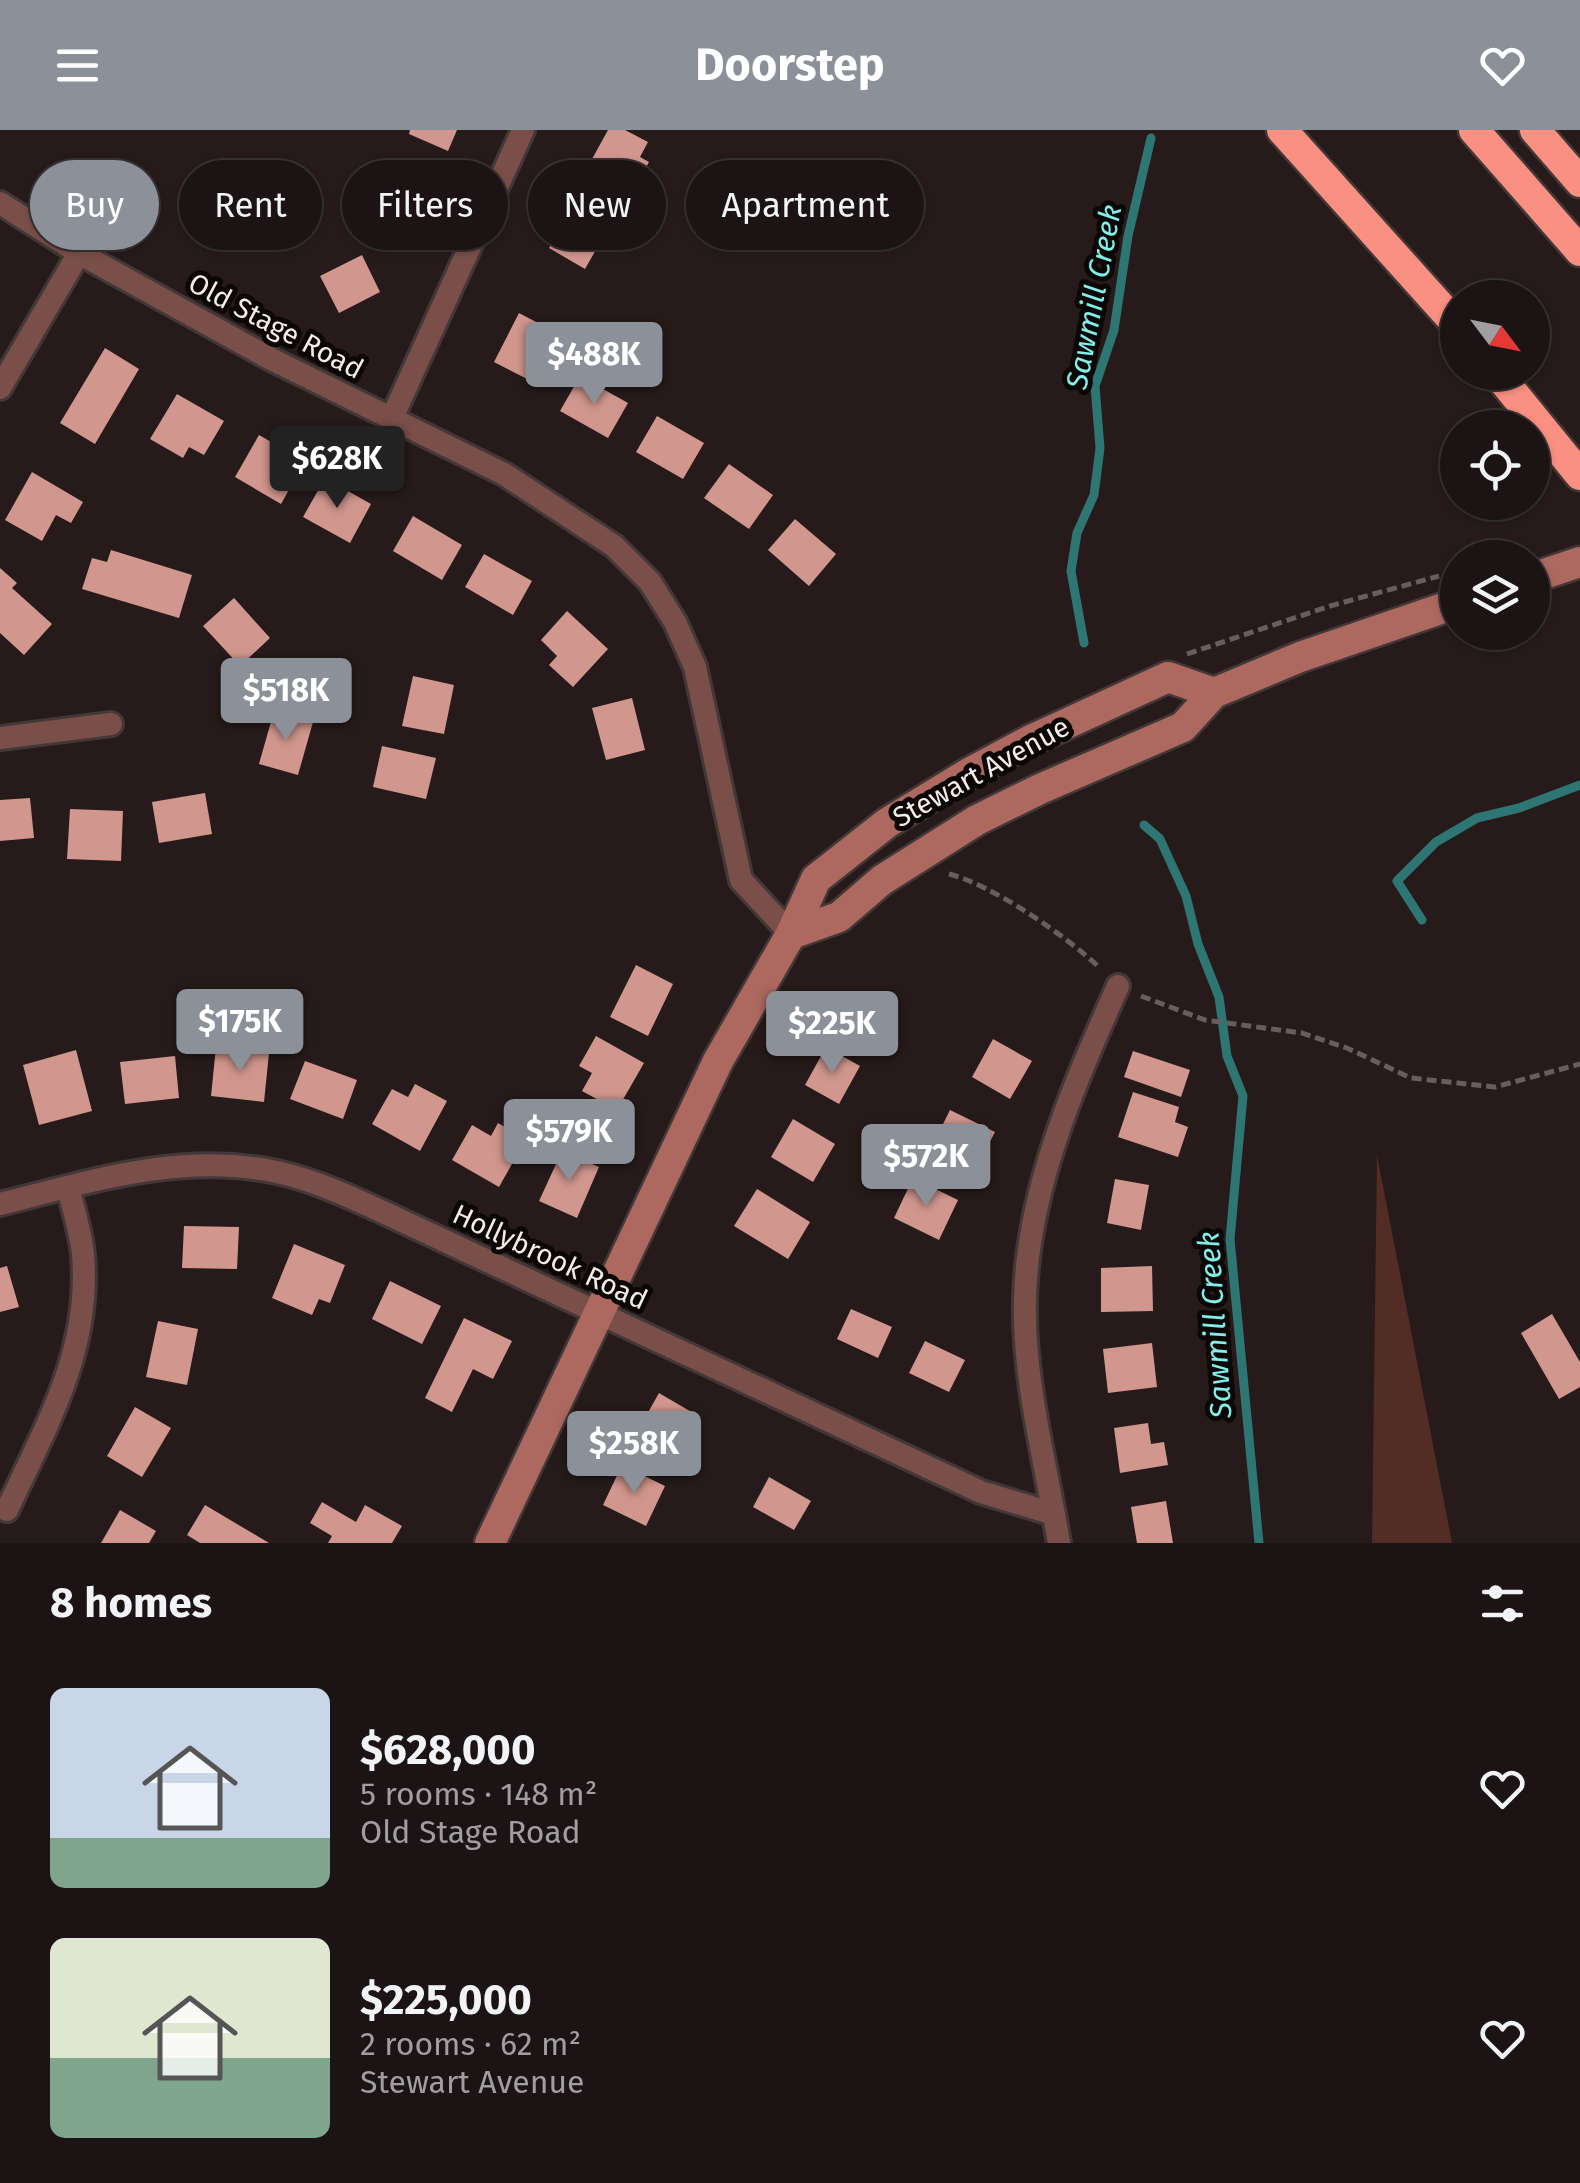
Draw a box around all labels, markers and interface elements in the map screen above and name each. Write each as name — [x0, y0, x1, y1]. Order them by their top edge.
icon: menu — [50, 38, 105, 93]
text: Doorstep — [695, 38, 885, 92]
icon: heart — [1475, 38, 1530, 93]
chip: Buy — [30, 160, 159, 250]
chip: Rent — [179, 160, 322, 250]
chip: Filters — [342, 160, 508, 250]
chip: New — [528, 160, 666, 250]
chip: Apartment — [686, 160, 924, 250]
water label: Sawmill Creek — [1058, 202, 1130, 393]
street label: Old Stage Road — [183, 266, 369, 386]
north arrow — [1440, 280, 1550, 390]
map controls — [1440, 280, 1550, 650]
pin: $488K — [524, 322, 664, 407]
text: $488K — [547, 335, 641, 373]
button: locate — [1440, 410, 1550, 520]
pin: $628K — [267, 426, 407, 511]
text: $628K — [292, 439, 382, 477]
button: layers — [1440, 540, 1550, 650]
pin: $518K — [216, 658, 356, 743]
text: $518K — [243, 671, 329, 709]
street label: Stewart Avenue — [887, 710, 1075, 834]
pin: $175K — [170, 989, 310, 1074]
pin: $225K — [762, 991, 902, 1076]
text: $175K — [198, 1002, 282, 1040]
text: $225K — [788, 1004, 876, 1042]
pin: $579K — [499, 1099, 639, 1184]
text: $579K — [526, 1112, 612, 1150]
pin: $572K — [856, 1124, 996, 1209]
text: $572K — [883, 1137, 969, 1175]
street label: Hollybrook Road — [447, 1197, 653, 1317]
water label: Sawmill Creek — [1191, 1230, 1240, 1421]
pin: $258K — [564, 1411, 704, 1496]
text: $258K — [589, 1424, 679, 1462]
icon: filters — [1475, 1576, 1530, 1631]
text: 8 homes — [50, 1578, 212, 1628]
text: $628,000 — [360, 1725, 535, 1775]
icon: home — [130, 1728, 250, 1848]
icon: heart — [1475, 1761, 1530, 1816]
text: 5 rooms · 148 m² — [360, 1775, 597, 1813]
text: Old Stage Road — [360, 1813, 581, 1851]
text: $225,000 — [360, 1975, 532, 2025]
icon: home — [130, 1978, 250, 2098]
icon: heart — [1475, 2011, 1530, 2066]
text: 2 rooms · 62 m² — [360, 2025, 581, 2063]
text: Stewart Avenue — [360, 2063, 585, 2101]

